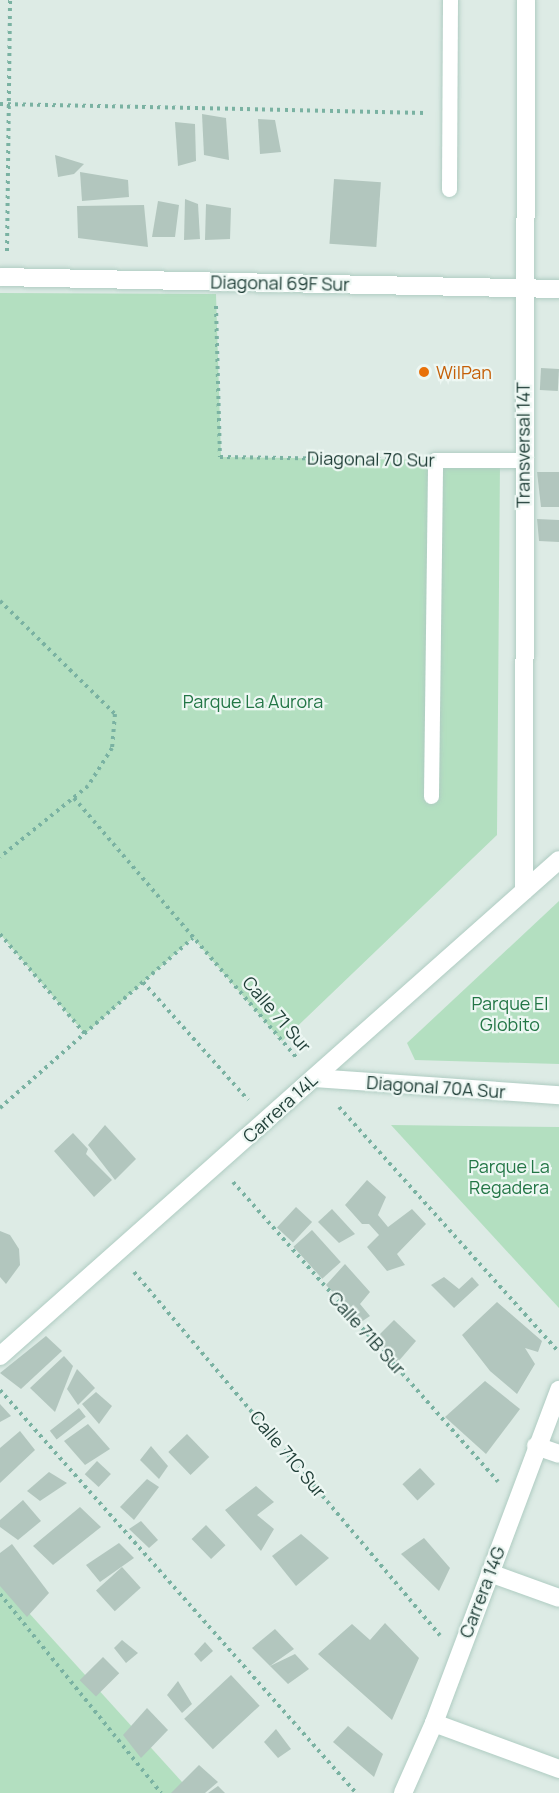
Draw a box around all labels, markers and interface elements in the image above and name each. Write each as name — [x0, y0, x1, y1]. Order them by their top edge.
street label: Diagonal 69F Sur — [210, 271, 350, 295]
place label: WilPan — [436, 361, 492, 383]
marker: WilPan — [417, 365, 431, 379]
street label: Transversal 14T — [512, 382, 534, 508]
street label: Diagonal 70 Sur — [307, 447, 435, 471]
park label: Parque La Aurora — [183, 690, 323, 712]
street label: Calle 71 Sur — [238, 972, 316, 1056]
park label: Parque El Globito — [472, 993, 548, 1036]
street label: Carrera 14L — [238, 1069, 322, 1147]
street label: Diagonal 70A Sur — [366, 1071, 506, 1103]
park label: Parque La Regadera — [468, 1156, 550, 1198]
street label: Calle 71B Sur — [324, 1287, 410, 1379]
street label: Calle 71C Sur — [246, 1406, 330, 1502]
street label: Carrera 14G — [455, 1543, 509, 1641]

